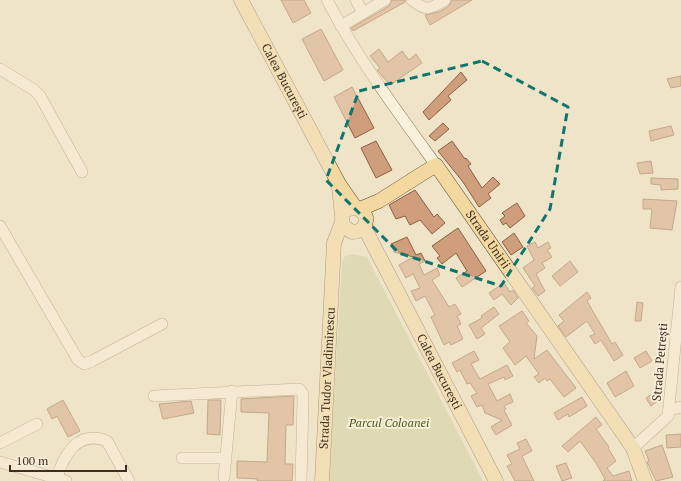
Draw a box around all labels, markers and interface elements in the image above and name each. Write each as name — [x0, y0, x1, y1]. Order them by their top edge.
street label: Calea București — [259, 41, 311, 122]
street label: Strada Unirii — [463, 207, 514, 272]
street label: Strada Tudor Vladimirescu — [316, 307, 338, 450]
street label: Strada Petrești — [649, 322, 671, 402]
street label: Calea București — [414, 331, 466, 412]
park label: Parcul Coloanei — [348, 415, 430, 430]
scale bar — [10, 447, 126, 473]
text: 100 m — [16, 453, 49, 468]

